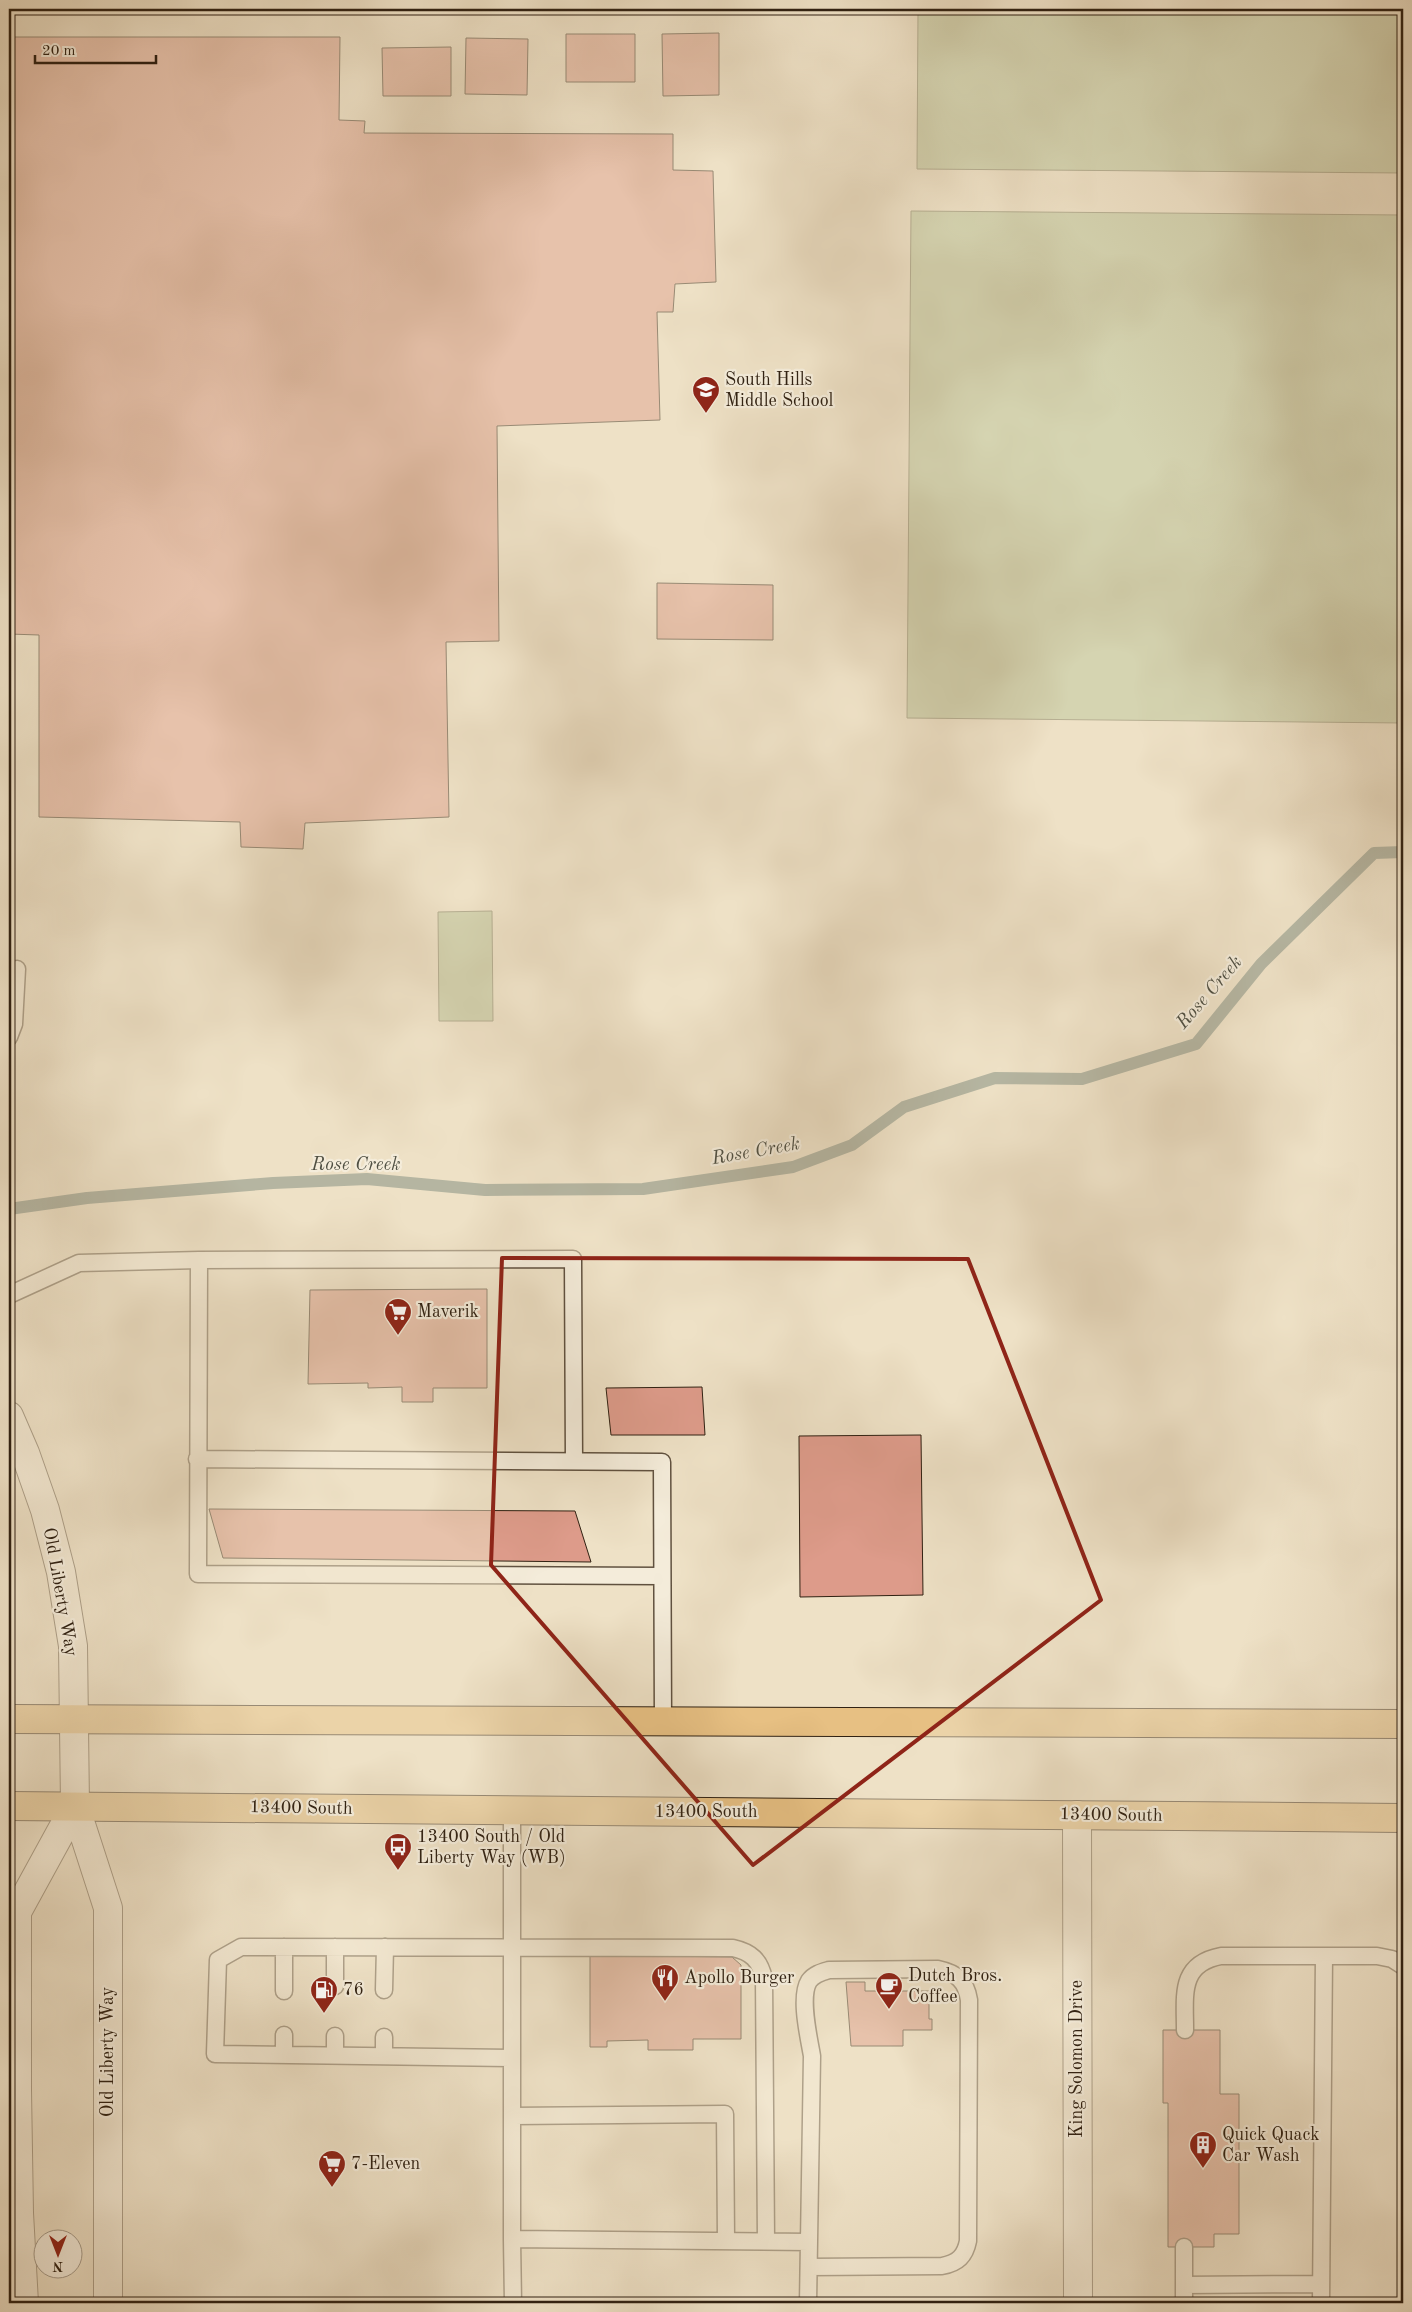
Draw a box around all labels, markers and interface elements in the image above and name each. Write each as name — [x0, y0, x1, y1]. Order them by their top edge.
scale bar — [35, 32, 156, 64]
text: 20 m — [42, 44, 76, 59]
place label: South Hills Middle School — [725, 371, 834, 410]
school or university icon: South Hills Middle School — [691, 375, 721, 414]
water label: Rose Creek — [1173, 953, 1246, 1034]
water label: Rose Creek — [709, 1135, 802, 1169]
water label: Rose Creek — [310, 1156, 401, 1175]
supermarket icon: Maverik — [383, 1297, 413, 1336]
place label: Maverik — [417, 1303, 479, 1321]
street label: Old Liberty Way — [40, 1526, 80, 1658]
street label: 13400 South — [249, 1798, 353, 1818]
street label: 13400 South — [654, 1803, 758, 1821]
street label: 13400 South — [1059, 1805, 1163, 1825]
place label: 13400 South / Old Liberty Way (WB) — [417, 1828, 566, 1867]
bus stop icon: 13400 South / Old Liberty Way (WB) — [383, 1832, 413, 1871]
restaurant icon: Apollo Burger — [650, 1963, 680, 2002]
place label: Dutch Bros. Coffee — [908, 1967, 1002, 2006]
place label: Apollo Burger — [684, 1969, 795, 1987]
cafe icon: Dutch Bros. Coffee — [874, 1971, 904, 2010]
fuel station icon: 76 — [309, 1975, 339, 2014]
street label: King Solomon Drive — [1068, 1980, 1086, 2138]
place label: 76 — [343, 1981, 364, 1999]
street label: Old Liberty Way — [99, 1986, 117, 2117]
place label: Quick Quack Car Wash — [1222, 2126, 1320, 2165]
building icon: Quick Quack Car Wash — [1188, 2130, 1218, 2169]
supermarket icon: 7-Eleven — [317, 2149, 347, 2188]
place label: 7-Eleven — [351, 2155, 421, 2173]
north arrow — [32, 2230, 82, 2280]
text: N — [52, 2259, 63, 2273]

